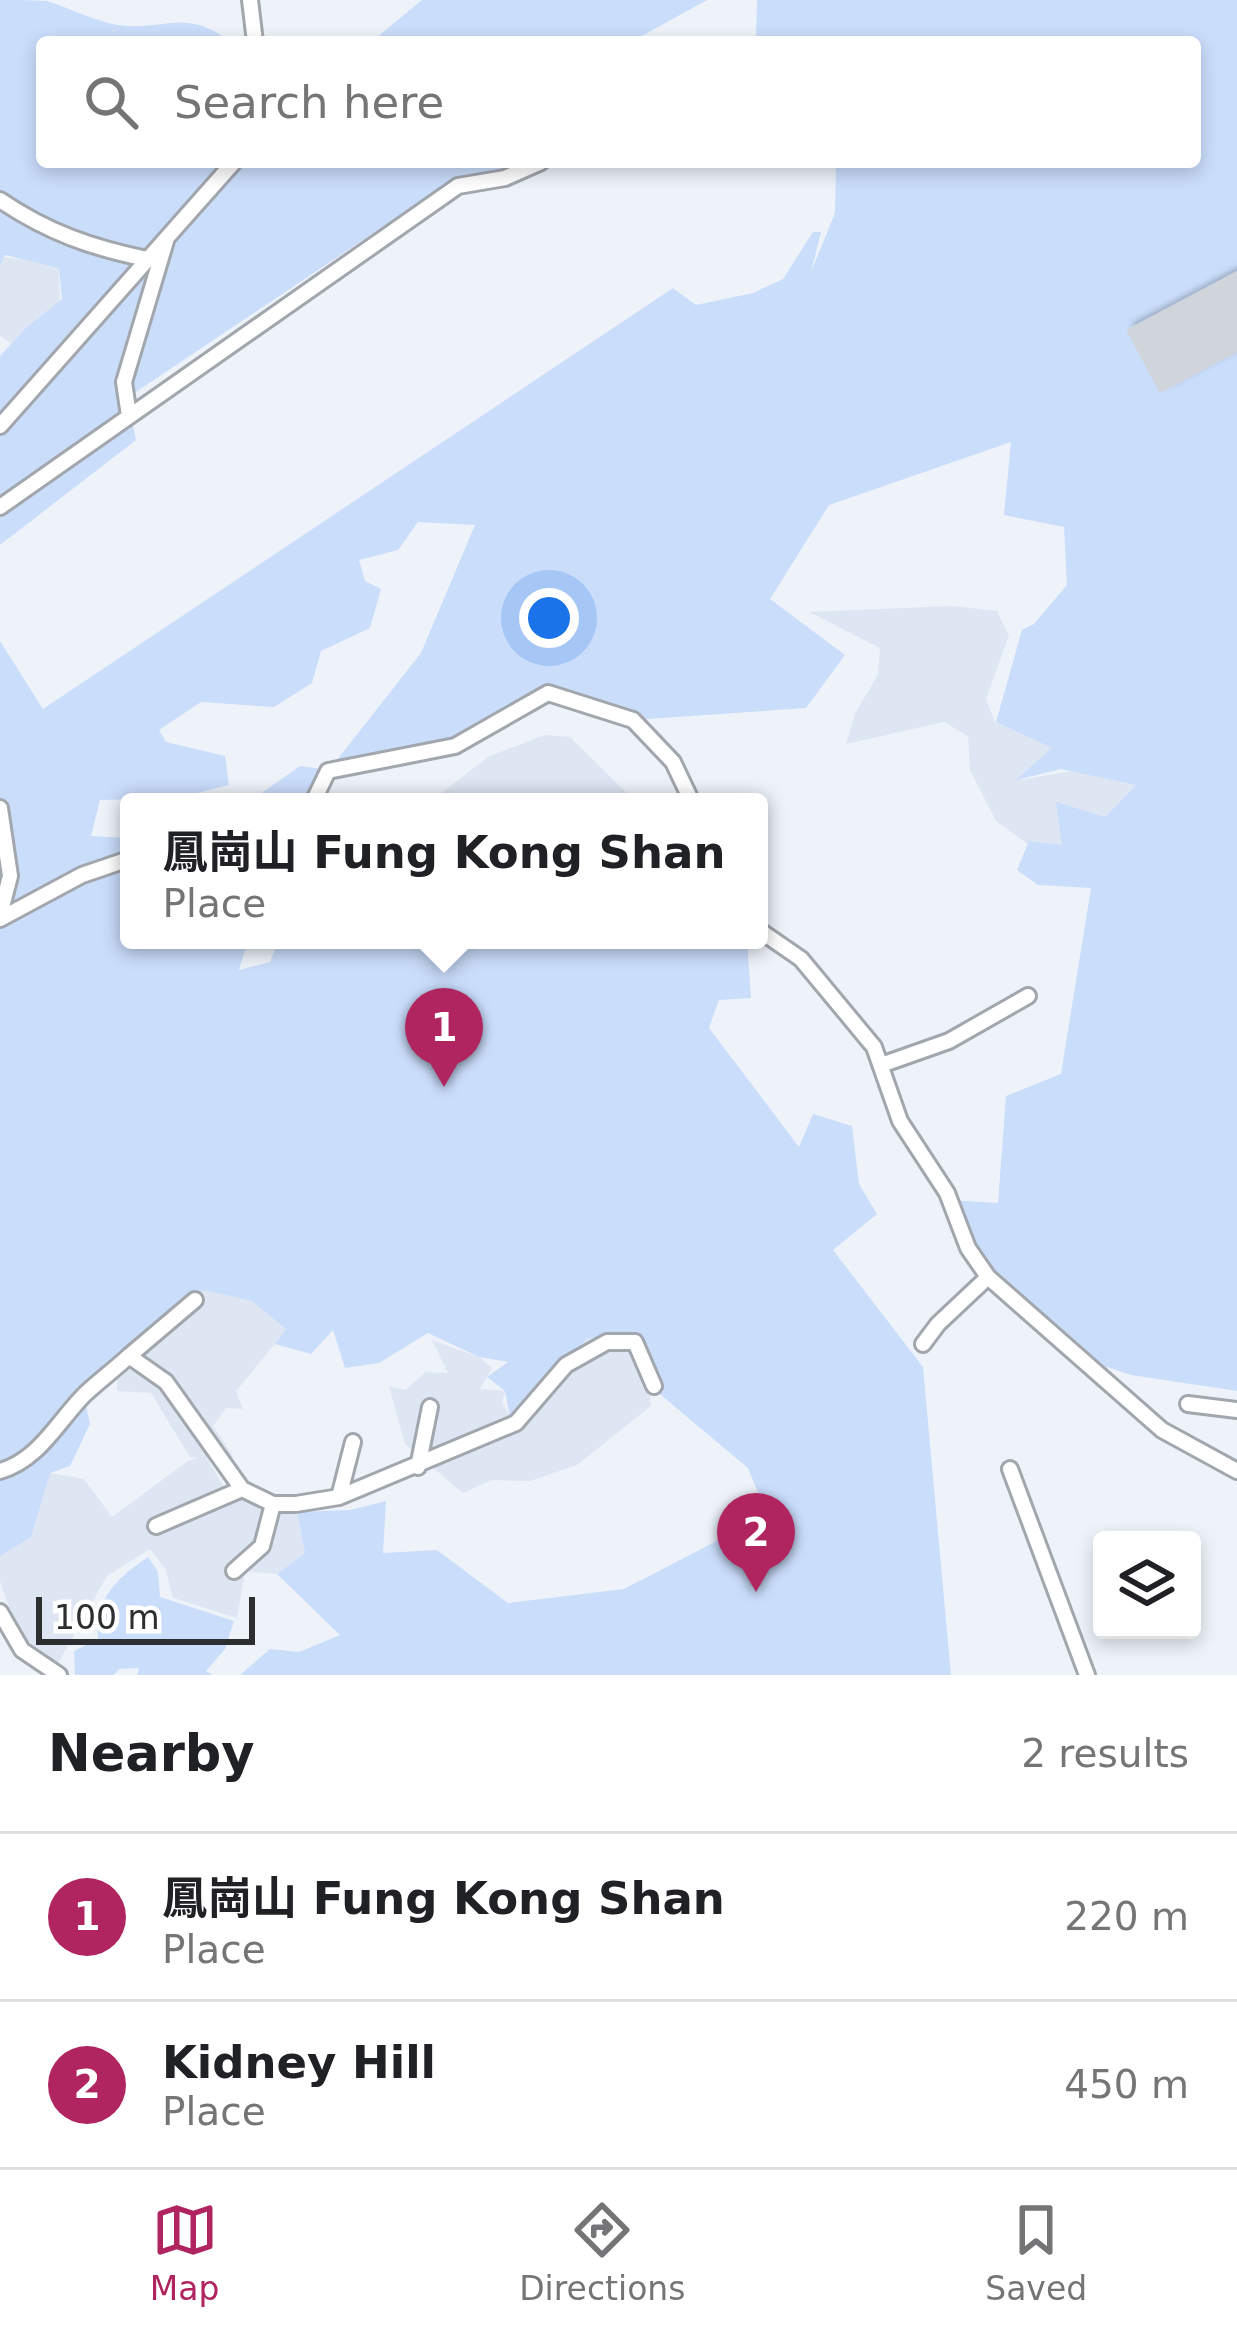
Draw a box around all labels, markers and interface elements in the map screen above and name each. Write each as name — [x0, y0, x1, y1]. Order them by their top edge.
search box — [36, 36, 1201, 168]
icon: search — [78, 69, 144, 135]
text: Search here — [174, 76, 444, 129]
your location — [519, 588, 579, 648]
popup — [120, 793, 768, 949]
text: 鳳崗山 Fung Kong Shan — [163, 826, 725, 879]
text: Place — [163, 881, 266, 926]
pin: 1 — [405, 988, 483, 1087]
pin: 2 — [717, 1493, 795, 1592]
map controls — [1093, 1531, 1201, 1639]
button: layers — [1093, 1531, 1201, 1639]
scale bar — [36, 1591, 255, 1644]
text: 100 m — [54, 1598, 160, 1637]
text: Nearby — [48, 1724, 255, 1783]
text: 2 results — [1021, 1731, 1189, 1776]
text: 鳳崗山 Fung Kong Shan — [162, 1872, 725, 1925]
text: 1 — [73, 1894, 101, 1939]
text: 220 m — [1064, 1894, 1189, 1939]
text: Place — [162, 1927, 266, 1972]
text: Kidney Hill — [162, 2036, 436, 2089]
text: 2 — [73, 2062, 101, 2107]
text: 450 m — [1064, 2062, 1189, 2107]
text: Place — [162, 2089, 266, 2134]
tab: Map — [150, 2197, 220, 2308]
tab: Directions — [519, 2197, 685, 2308]
tab: Saved — [985, 2197, 1087, 2308]

